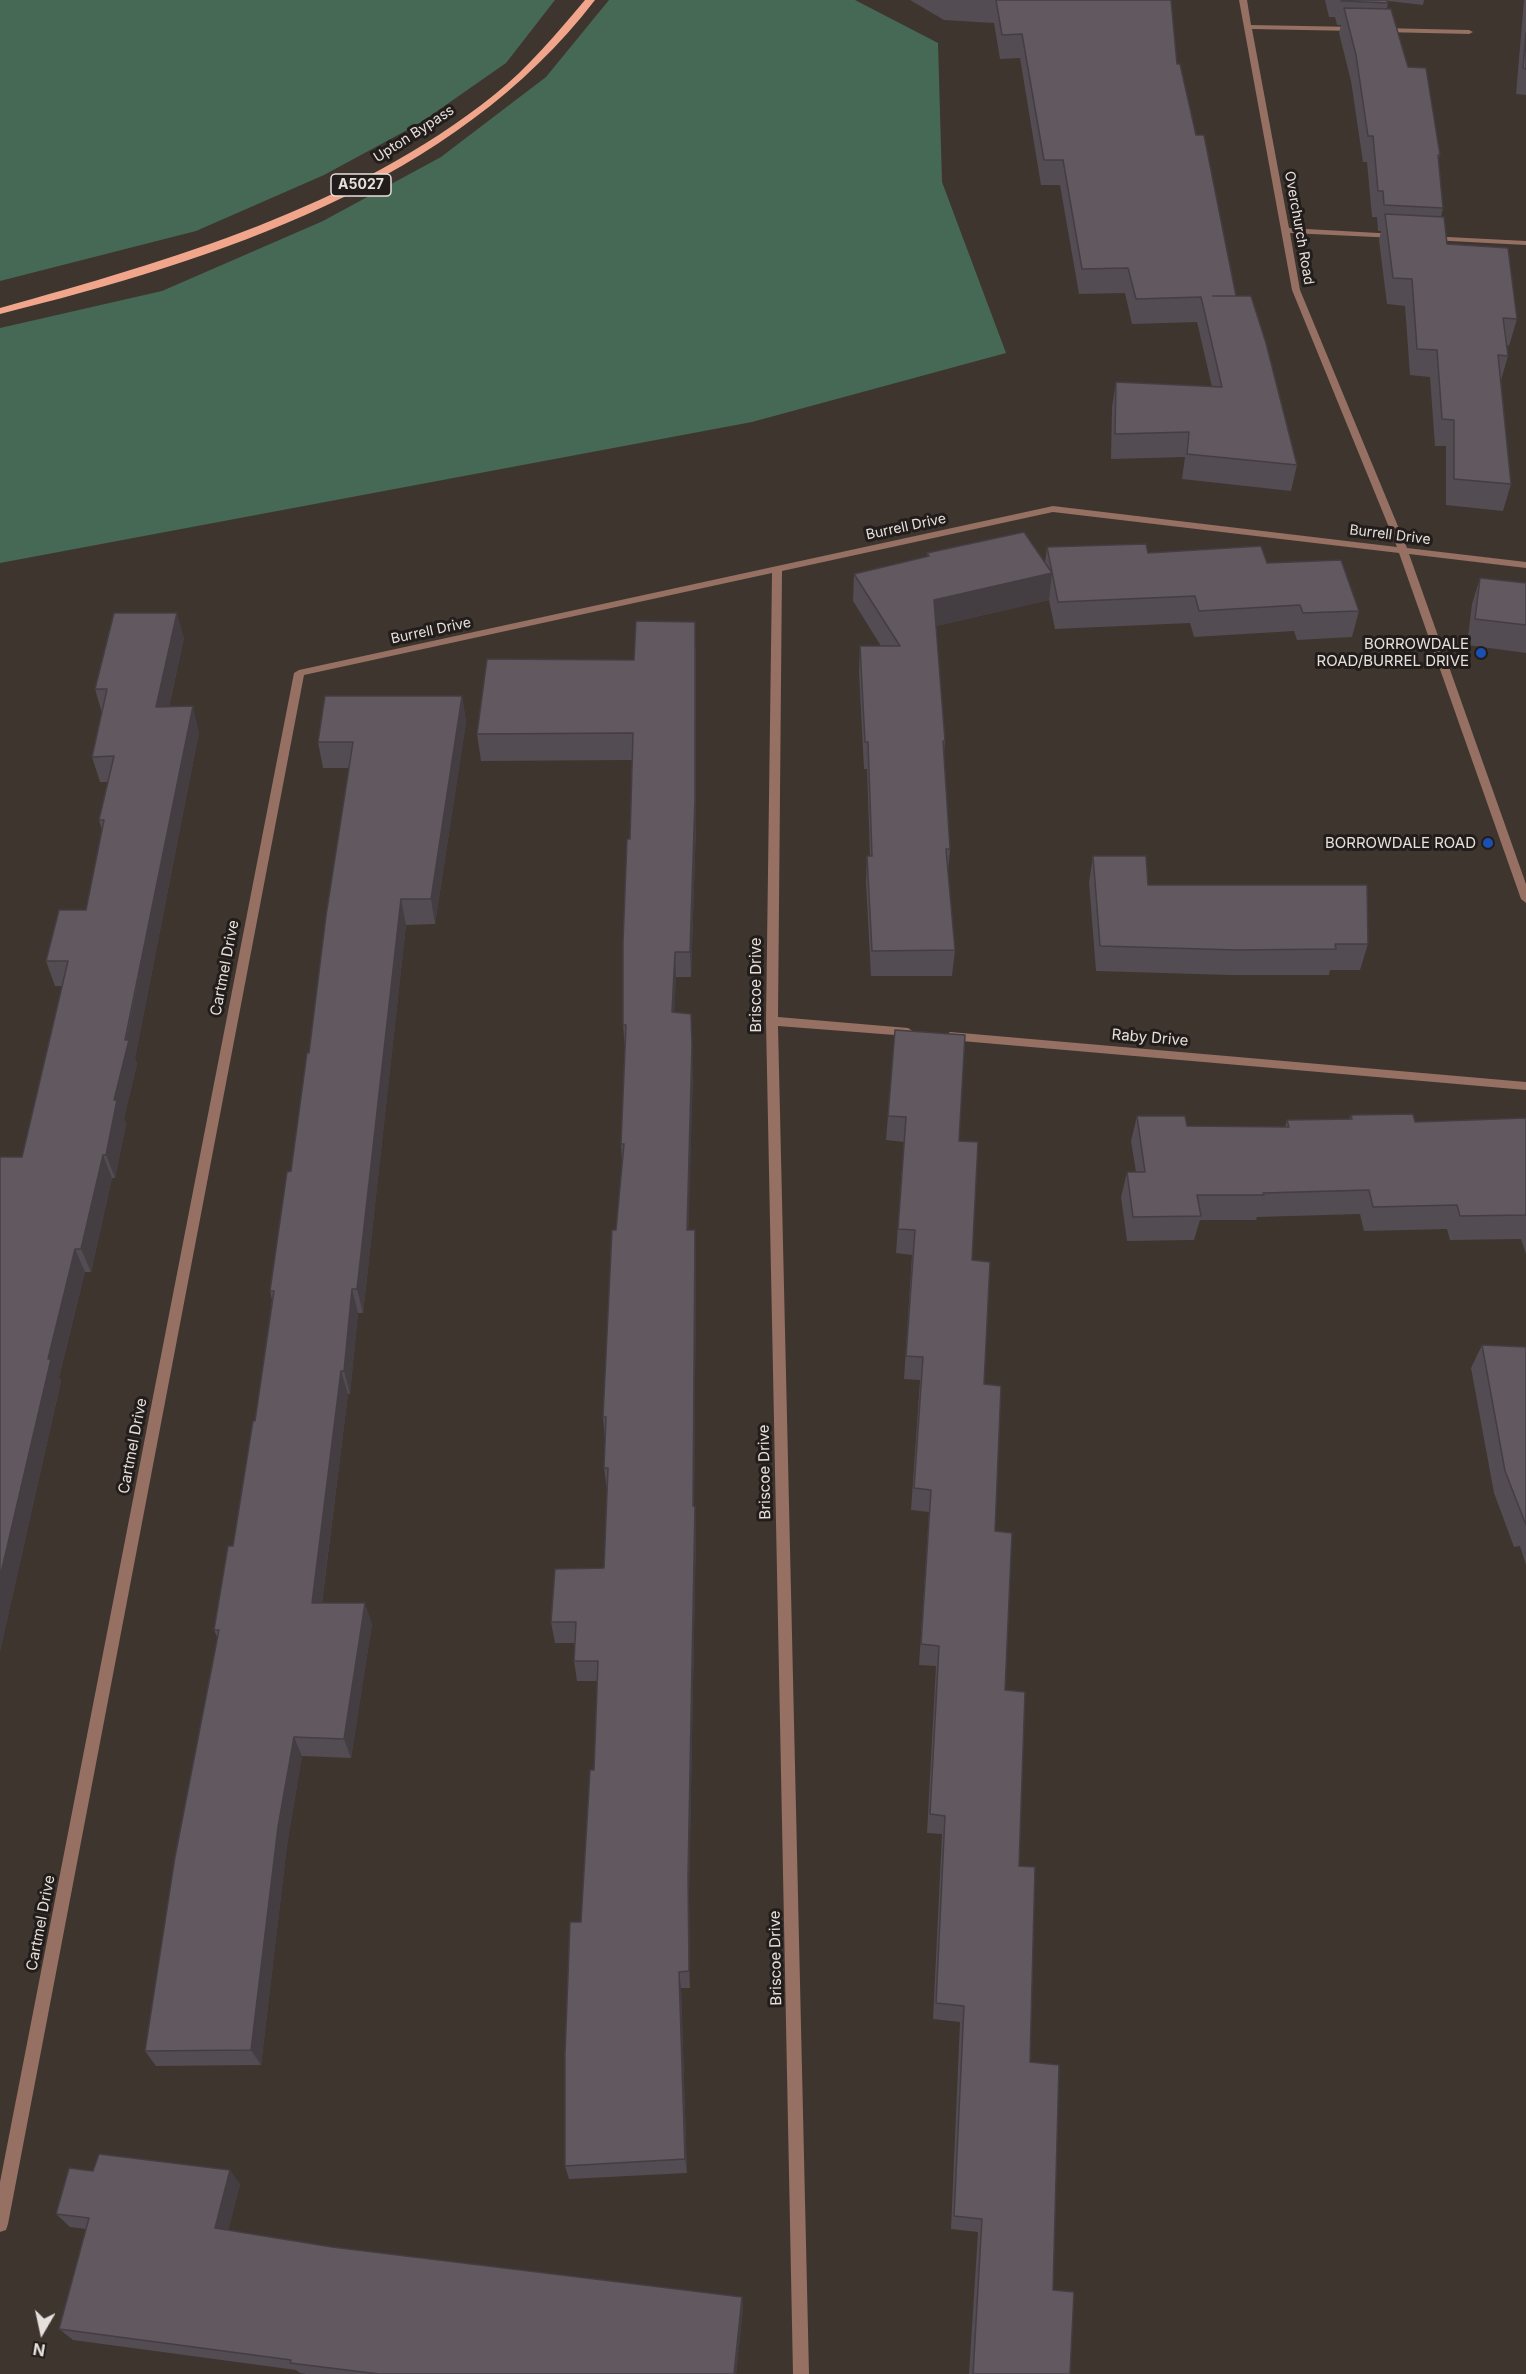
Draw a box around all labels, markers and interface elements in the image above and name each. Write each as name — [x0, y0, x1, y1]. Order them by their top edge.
street label: Upton Bypass — [371, 102, 457, 166]
street label: Overchurch Road — [1281, 170, 1317, 286]
road number: A5027 — [331, 174, 391, 196]
street label: Burrell Drive — [864, 510, 948, 544]
street label: Burrell Drive — [1348, 522, 1432, 548]
street label: Burrell Drive — [389, 614, 473, 648]
place label: BORROWDALE ROAD/BURREL DRIVE — [1317, 635, 1469, 670]
marker: BORROWDALE ROAD/BURREL DRIVE — [1474, 646, 1488, 660]
place label: BORROWDALE ROAD — [1325, 834, 1476, 852]
marker: BORROWDALE ROAD — [1481, 836, 1495, 850]
street label: Cartmel Drive — [207, 919, 243, 1017]
street label: Briscoe Drive — [747, 938, 765, 1032]
street label: Raby Drive — [1111, 1026, 1189, 1050]
street label: Cartmel Drive — [115, 1397, 151, 1495]
street label: Briscoe Drive — [755, 1424, 775, 1520]
street label: Cartmel Drive — [23, 1874, 59, 1972]
street label: Briscoe Drive — [766, 1910, 786, 2006]
north arrow — [12, 2302, 72, 2362]
text: N — [32, 2339, 47, 2361]

